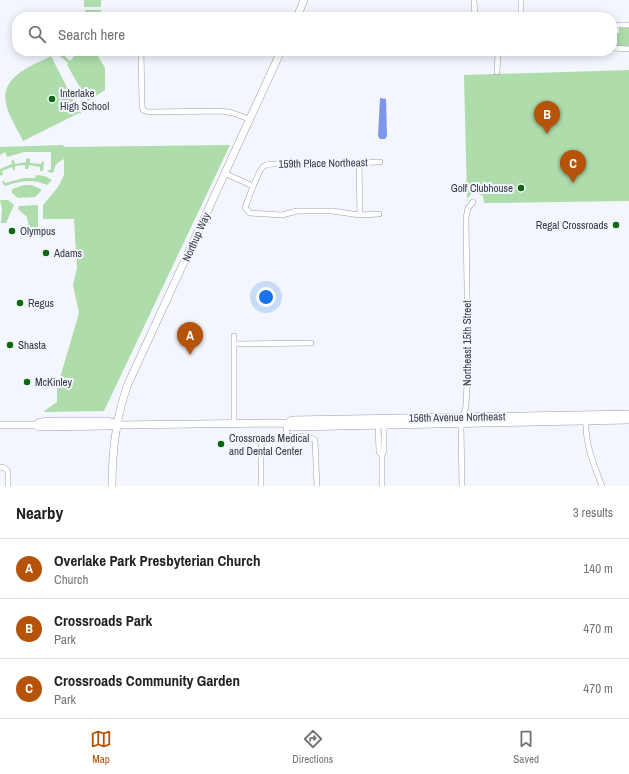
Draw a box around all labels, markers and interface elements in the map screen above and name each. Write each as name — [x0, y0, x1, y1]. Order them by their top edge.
search box — [12, 12, 617, 56]
icon: search — [26, 23, 48, 45]
text: Search here — [58, 24, 125, 45]
place label: Interlake High School — [60, 86, 109, 113]
marker: Interlake High School — [47, 94, 57, 104]
pin: B — [534, 101, 560, 134]
pin: C — [560, 150, 586, 183]
street label: 159th Place Northeast — [278, 155, 368, 171]
place label: Golf Clubhouse — [451, 181, 513, 195]
marker: Golf Clubhouse — [516, 183, 526, 193]
street label: Northup Way — [179, 210, 213, 264]
place label: Regal Crossroads — [536, 218, 608, 232]
marker: Regal Crossroads — [611, 220, 621, 230]
place label: Olympus — [20, 224, 56, 238]
marker: Olympus — [7, 226, 17, 236]
place label: Adams — [53, 246, 83, 260]
marker: Adams — [41, 248, 51, 258]
your location — [256, 287, 276, 307]
place label: Regus — [28, 296, 55, 310]
marker: Regus — [15, 298, 25, 308]
street label: Northeast 15th Street — [460, 300, 474, 386]
pin: A — [177, 322, 203, 355]
place label: Shasta — [18, 338, 46, 352]
marker: Shasta — [5, 340, 15, 350]
place label: McKinley — [35, 375, 73, 389]
marker: McKinley — [22, 377, 32, 387]
street label: 156th Avenue Northeast — [409, 409, 506, 425]
place label: Crossroads Medical and Dental Center — [229, 431, 309, 458]
marker: Crossroads Medical and Dental Center — [216, 439, 226, 449]
text: Nearby — [16, 501, 63, 524]
text: 3 results — [573, 504, 613, 521]
text: Overlake Park Presbyterian Church — [54, 550, 260, 571]
text: A — [25, 560, 33, 577]
text: 140 m — [583, 560, 613, 577]
text: Church — [54, 571, 88, 588]
text: Crossroads Park — [54, 610, 152, 631]
text: B — [25, 620, 33, 637]
text: 470 m — [583, 620, 613, 637]
text: Park — [54, 631, 76, 648]
text: Crossroads Community Garden — [54, 670, 240, 691]
text: C — [25, 680, 33, 697]
text: 470 m — [583, 680, 613, 697]
text: Park — [54, 691, 76, 708]
tab: Map — [90, 728, 112, 766]
tab: Directions — [292, 728, 333, 766]
tab: Saved — [513, 728, 539, 766]

